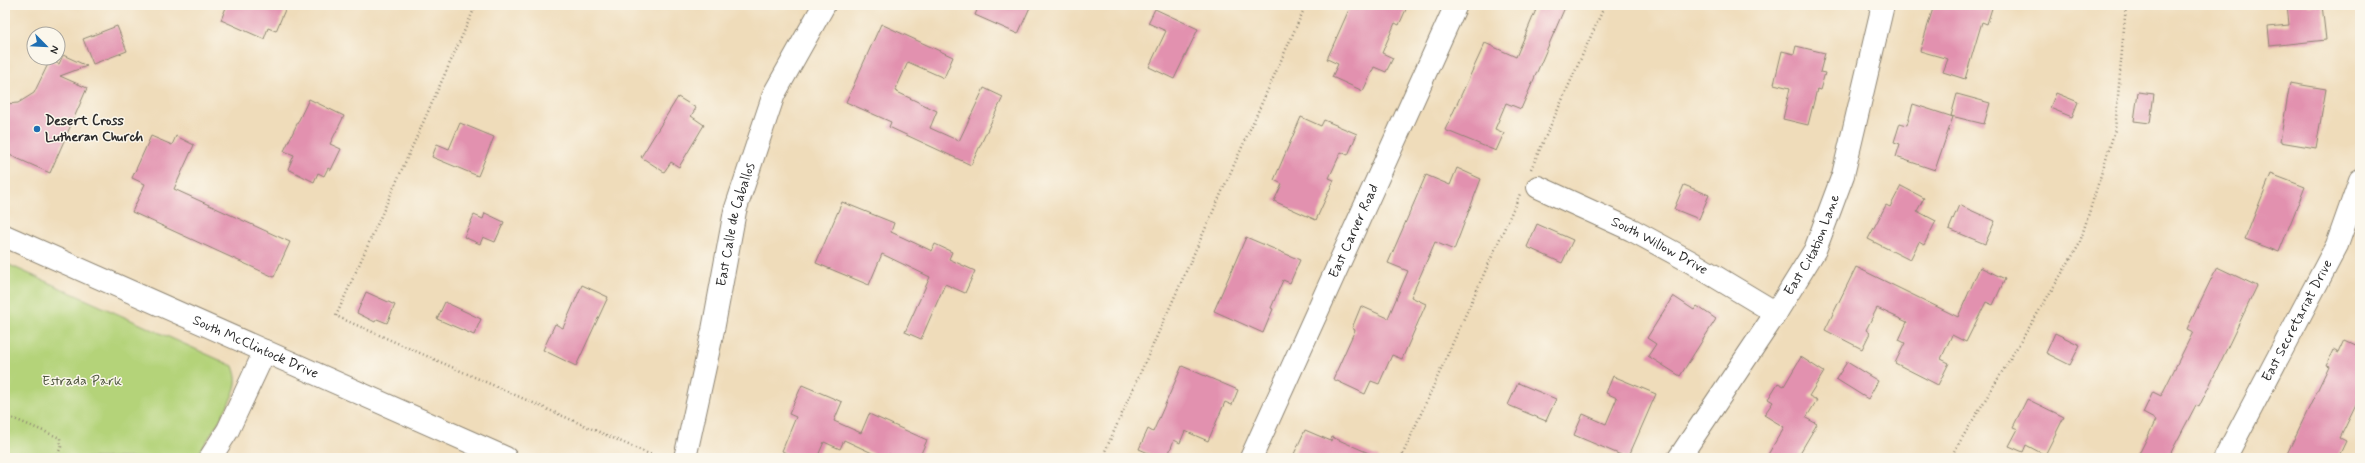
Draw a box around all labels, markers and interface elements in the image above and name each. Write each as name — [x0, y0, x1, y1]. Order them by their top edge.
north arrow — [26, 26, 66, 66]
text: N — [46, 43, 62, 56]
place label: Desert Cross Lutheran Church — [45, 112, 143, 146]
marker: Desert Cross Lutheran Church — [32, 124, 42, 134]
street label: East Calle de Caballos — [712, 160, 760, 288]
street label: East Carver Road — [1325, 181, 1383, 281]
street label: East Citation Lane — [1780, 191, 1844, 299]
street label: South Willow Drive — [1608, 213, 1711, 279]
street label: East Secretariat Drive — [2258, 257, 2337, 385]
street label: South McClintock Drive — [190, 311, 321, 383]
park label: Estrada Park — [42, 372, 122, 390]

